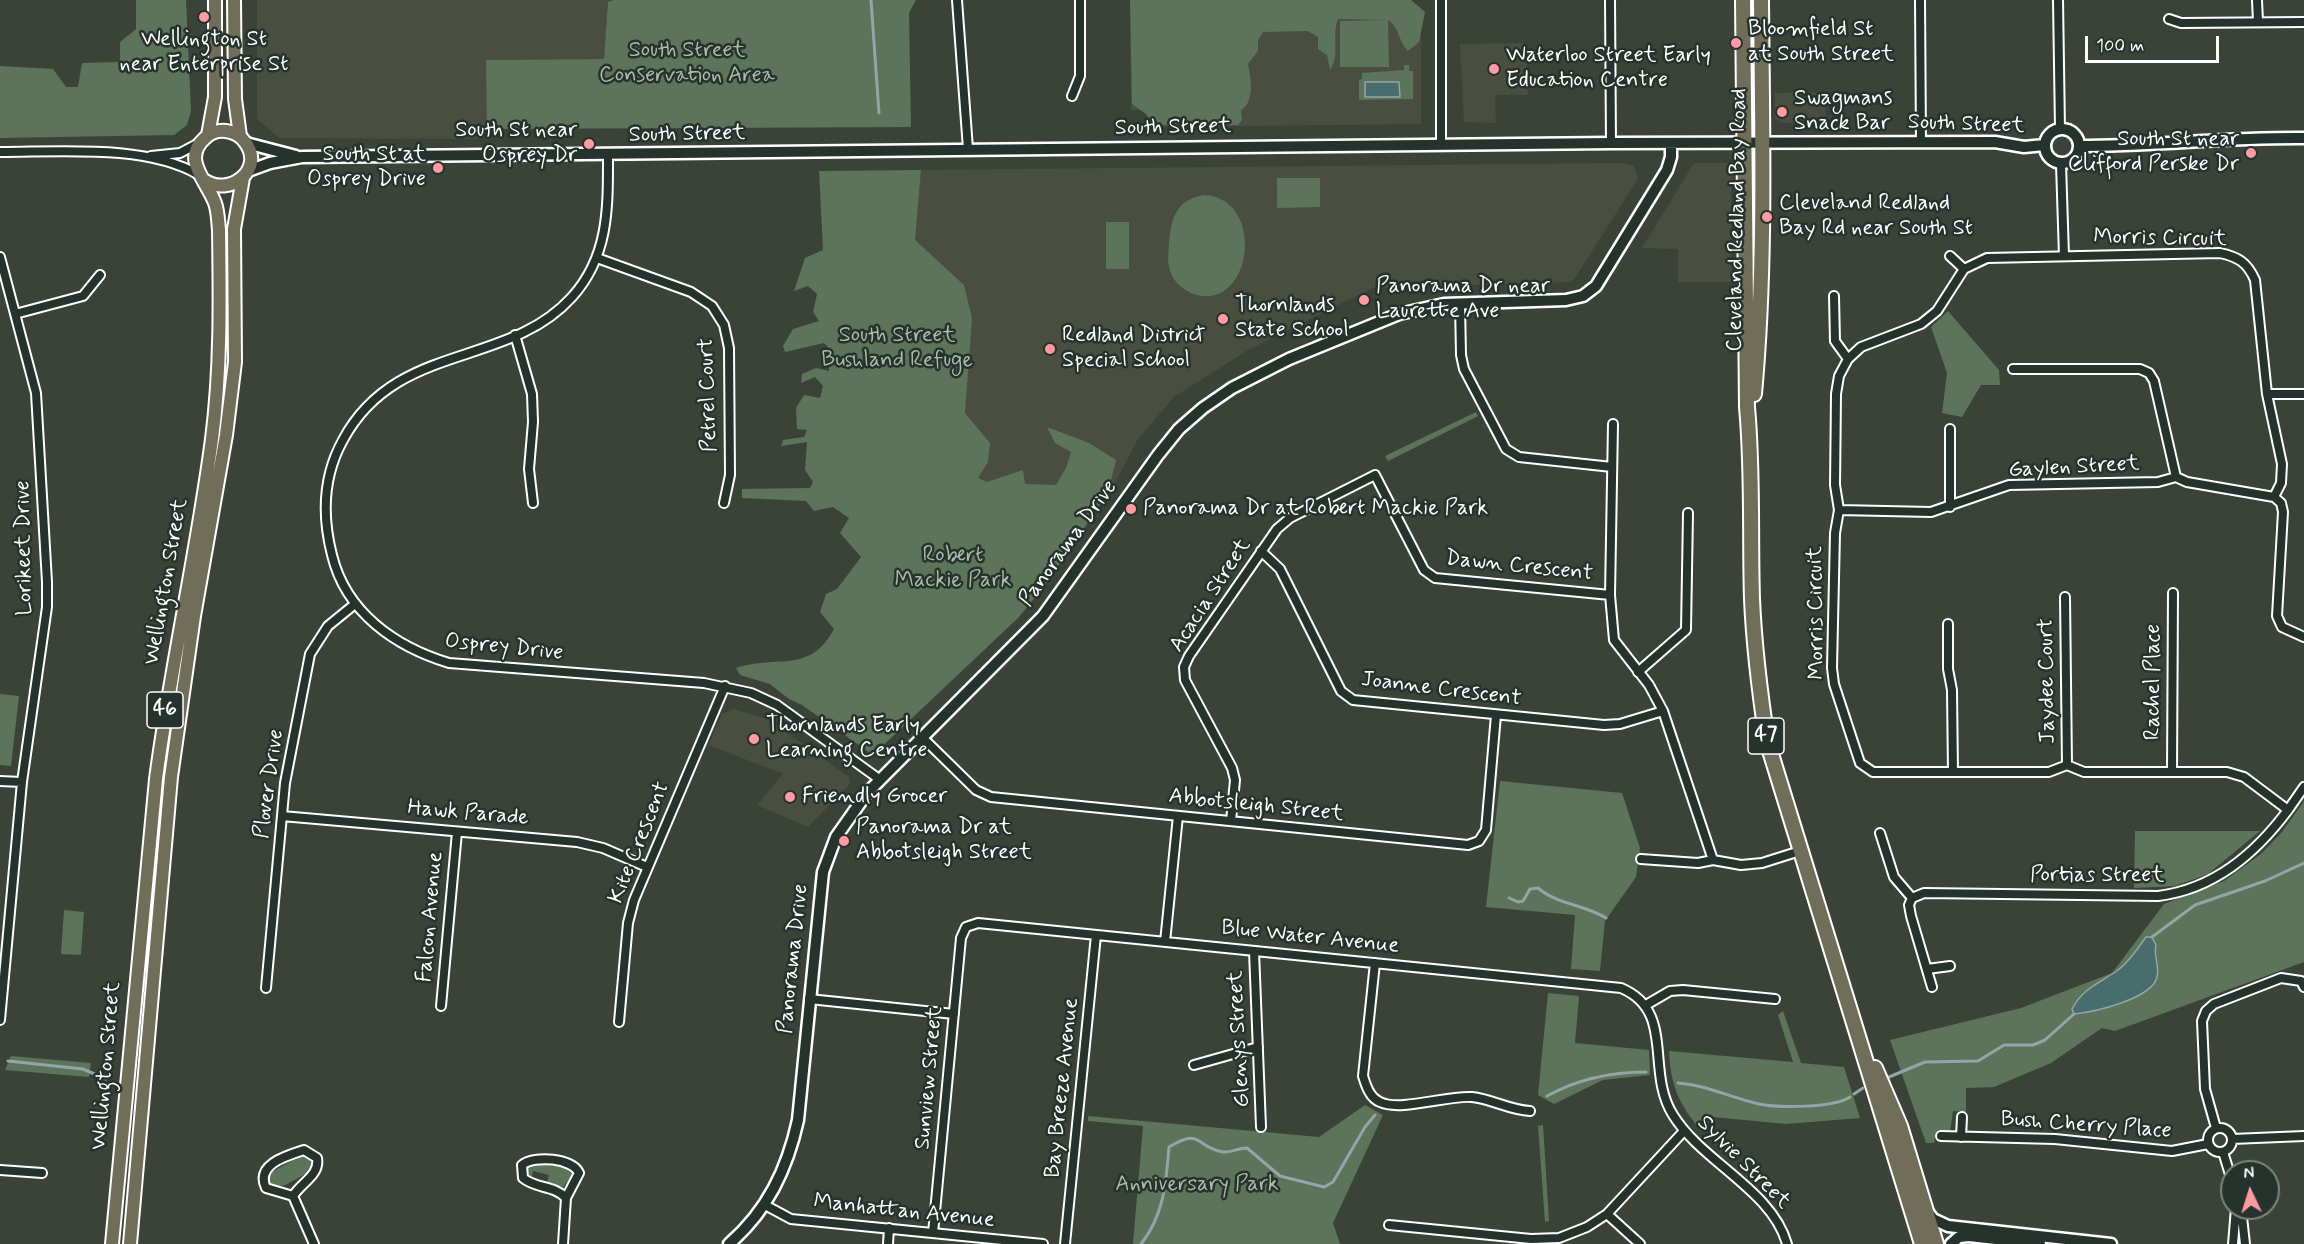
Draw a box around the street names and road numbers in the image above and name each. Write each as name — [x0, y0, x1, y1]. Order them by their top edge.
street label: Cleveland Redland Bay Road — [1723, 88, 1753, 352]
street label: South Street — [1907, 110, 2025, 140]
street label: South Street — [1114, 114, 1232, 142]
street label: South Street — [628, 121, 746, 149]
street label: Morris Circuit — [2093, 225, 2227, 253]
street label: Petrel Court — [694, 337, 724, 453]
street label: Gaylen Street — [2008, 451, 2140, 485]
street label: Panorama Drive — [1014, 475, 1124, 613]
street label: Lorikeet Drive — [11, 480, 39, 616]
street label: Wellington Street — [139, 497, 195, 667]
street label: Acacia Street — [1164, 534, 1258, 658]
street label: Dawn Crescent — [1444, 546, 1594, 588]
street label: Morris Circuit — [1803, 546, 1831, 680]
street label: Jaydee Court — [2034, 618, 2062, 744]
street label: Rachel Place — [2141, 624, 2167, 740]
street label: Osprey Drive — [443, 629, 565, 667]
street label: Joanne Crescent — [1359, 667, 1523, 713]
road number: 46 — [147, 692, 183, 728]
road number: 47 — [1748, 718, 1784, 754]
street label: Plover Drive — [249, 728, 291, 840]
street label: Kite Crescent — [604, 778, 676, 908]
street label: Abbotsleigh Street — [1167, 784, 1345, 828]
street label: Hawk Parade — [406, 796, 530, 832]
street label: Falcon Avenue — [412, 851, 450, 983]
street label: Portias Street — [2030, 863, 2164, 889]
street label: Panorama Drive — [773, 883, 815, 1035]
street label: Blue Water Avenue — [1220, 916, 1400, 960]
street label: Glenys Street — [1223, 970, 1257, 1108]
street label: Wellington Street — [87, 981, 127, 1151]
street label: Bay Breeze Avenue — [1040, 997, 1086, 1179]
street label: Sunview Street — [911, 1005, 949, 1151]
street label: Bush Cherry Place — [2000, 1107, 2172, 1145]
street label: Sylvie Street — [1691, 1111, 1795, 1215]
street label: Manhattan Avenue — [812, 1189, 996, 1235]

